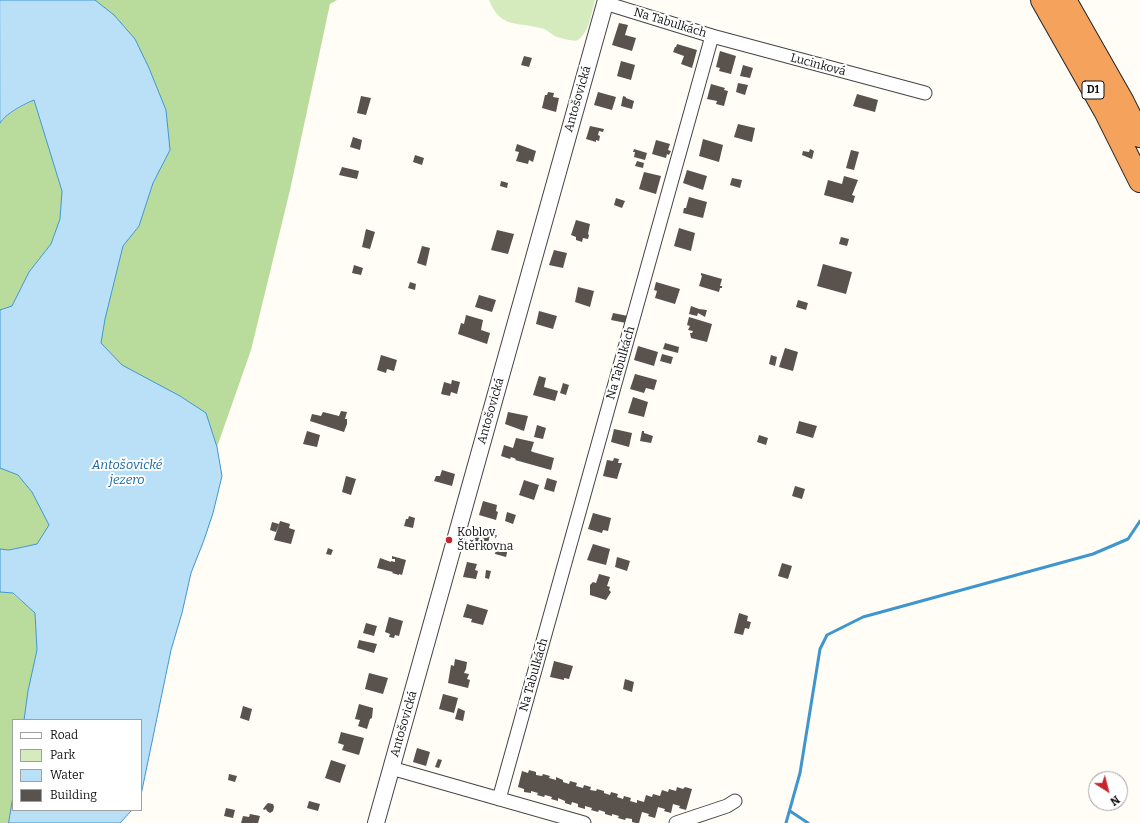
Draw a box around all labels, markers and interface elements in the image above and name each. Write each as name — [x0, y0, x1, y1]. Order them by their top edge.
street label: Na Tabulkách — [632, 5, 708, 41]
street label: Lucinková — [789, 51, 847, 79]
street label: Antošovická — [562, 64, 594, 134]
road number: D1 — [1082, 81, 1104, 99]
street label: Na Tabulkách — [604, 325, 638, 401]
street label: Antošovická — [475, 376, 507, 446]
water label: Antošovické jezero — [92, 457, 162, 488]
place label: Koblov, Štěrkovna — [457, 526, 513, 554]
marker: Koblov, Štěrkovna — [444, 535, 454, 545]
street label: Na Tabulkách — [517, 637, 551, 713]
street label: Antošovická — [388, 689, 420, 759]
legend — [12, 719, 142, 811]
text: Road — [50, 728, 78, 742]
text: Park — [50, 748, 75, 762]
text: Water — [50, 768, 84, 782]
north arrow — [1088, 771, 1128, 811]
text: Building — [50, 788, 97, 802]
text: N — [1108, 793, 1122, 808]

